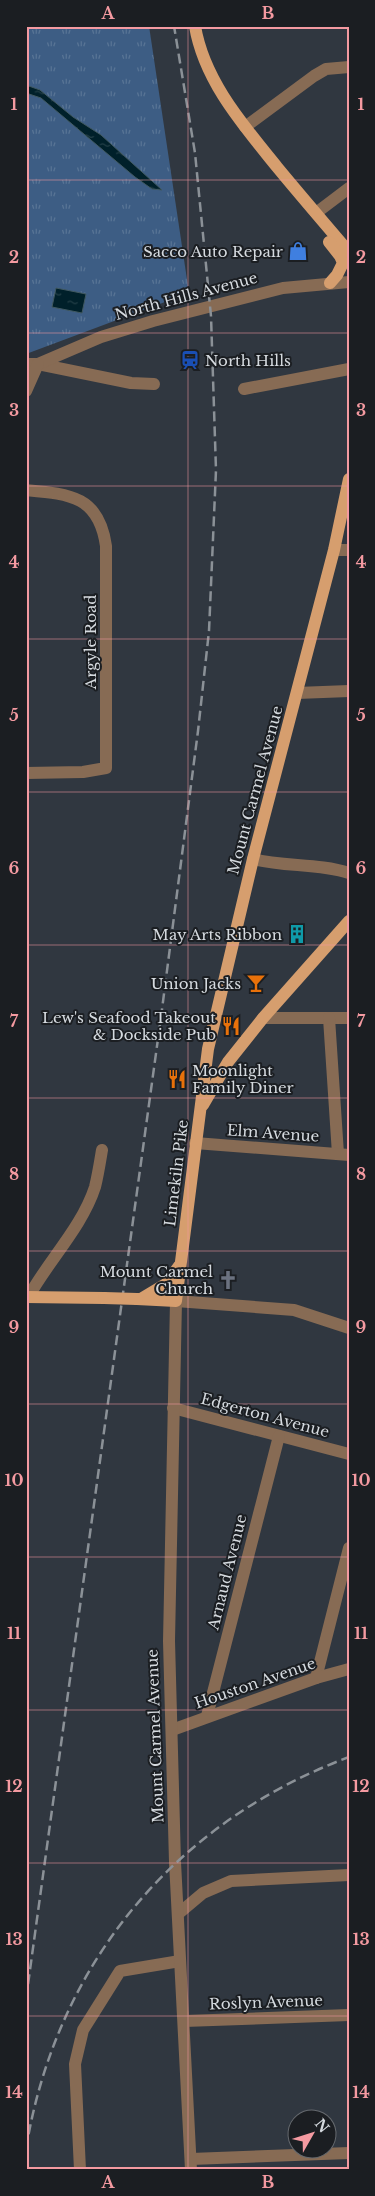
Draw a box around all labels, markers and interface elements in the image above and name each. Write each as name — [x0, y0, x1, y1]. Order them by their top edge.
text: A — [101, 3, 116, 23]
text: B — [262, 3, 275, 23]
text: 1 — [11, 94, 18, 114]
text: 1 — [358, 94, 365, 114]
shop icon: Sacco Auto Repair — [287, 240, 309, 262]
place label: Sacco Auto Repair — [143, 242, 284, 261]
text: 2 — [9, 247, 19, 267]
text: 2 — [356, 247, 366, 267]
street label: North Hills Avenue — [113, 268, 259, 324]
station icon: North Hills — [179, 349, 201, 371]
place label: North Hills — [205, 351, 291, 370]
text: 3 — [9, 400, 19, 420]
text: 3 — [356, 400, 366, 420]
text: 4 — [9, 552, 19, 572]
text: 4 — [356, 552, 366, 572]
street label: Argyle Road — [81, 595, 100, 690]
street label: Mount Carmel Avenue — [223, 703, 287, 877]
text: 5 — [9, 705, 19, 725]
text: 5 — [356, 705, 366, 725]
text: 6 — [9, 858, 20, 878]
text: 6 — [356, 858, 367, 878]
building icon: May Arts Ribbon — [286, 923, 308, 945]
place label: May Arts Ribbon — [153, 925, 282, 944]
bar icon: Union Jacks — [245, 972, 267, 994]
place label: Union Jacks — [151, 974, 241, 993]
place label: Lew's Seafood Takeout & Dockside Pub — [42, 1008, 216, 1044]
text: 7 — [10, 1011, 19, 1031]
text: 7 — [357, 1011, 366, 1031]
restaurant icon: Lew's Seafood Takeout & Dockside Pub — [220, 1015, 242, 1037]
place label: Moonlight Family Diner — [192, 1061, 295, 1097]
restaurant icon: Moonlight Family Diner — [166, 1068, 188, 1090]
street label: Limekiln Pike — [160, 1119, 192, 1227]
street label: Elm Avenue — [226, 1120, 320, 1146]
text: 8 — [9, 1164, 19, 1184]
text: 8 — [356, 1164, 366, 1184]
place label: Mount Carmel Church — [100, 1262, 213, 1298]
church icon: Mount Carmel Church — [217, 1269, 239, 1291]
text: 9 — [9, 1317, 20, 1337]
text: 9 — [356, 1317, 367, 1337]
street label: Edgerton Avenue — [199, 1389, 331, 1441]
text: 10 — [4, 1470, 24, 1490]
text: 10 — [351, 1470, 371, 1490]
street label: Arnaud Avenue — [203, 1512, 251, 1633]
text: 11 — [7, 1623, 21, 1643]
text: 11 — [354, 1623, 368, 1643]
street label: Mount Carmel Avenue — [142, 1649, 168, 1823]
street label: Houston Avenue — [192, 1653, 318, 1713]
text: 12 — [5, 1776, 23, 1796]
text: 12 — [352, 1776, 370, 1796]
text: 13 — [5, 1929, 23, 1949]
text: 13 — [352, 1929, 370, 1949]
street label: Roslyn Avenue — [209, 1991, 323, 2013]
text: 14 — [5, 2082, 23, 2102]
text: 14 — [352, 2082, 370, 2102]
north arrow — [288, 2108, 338, 2158]
text: N — [311, 2115, 333, 2137]
text: A — [101, 2172, 116, 2192]
text: B — [262, 2172, 275, 2192]

